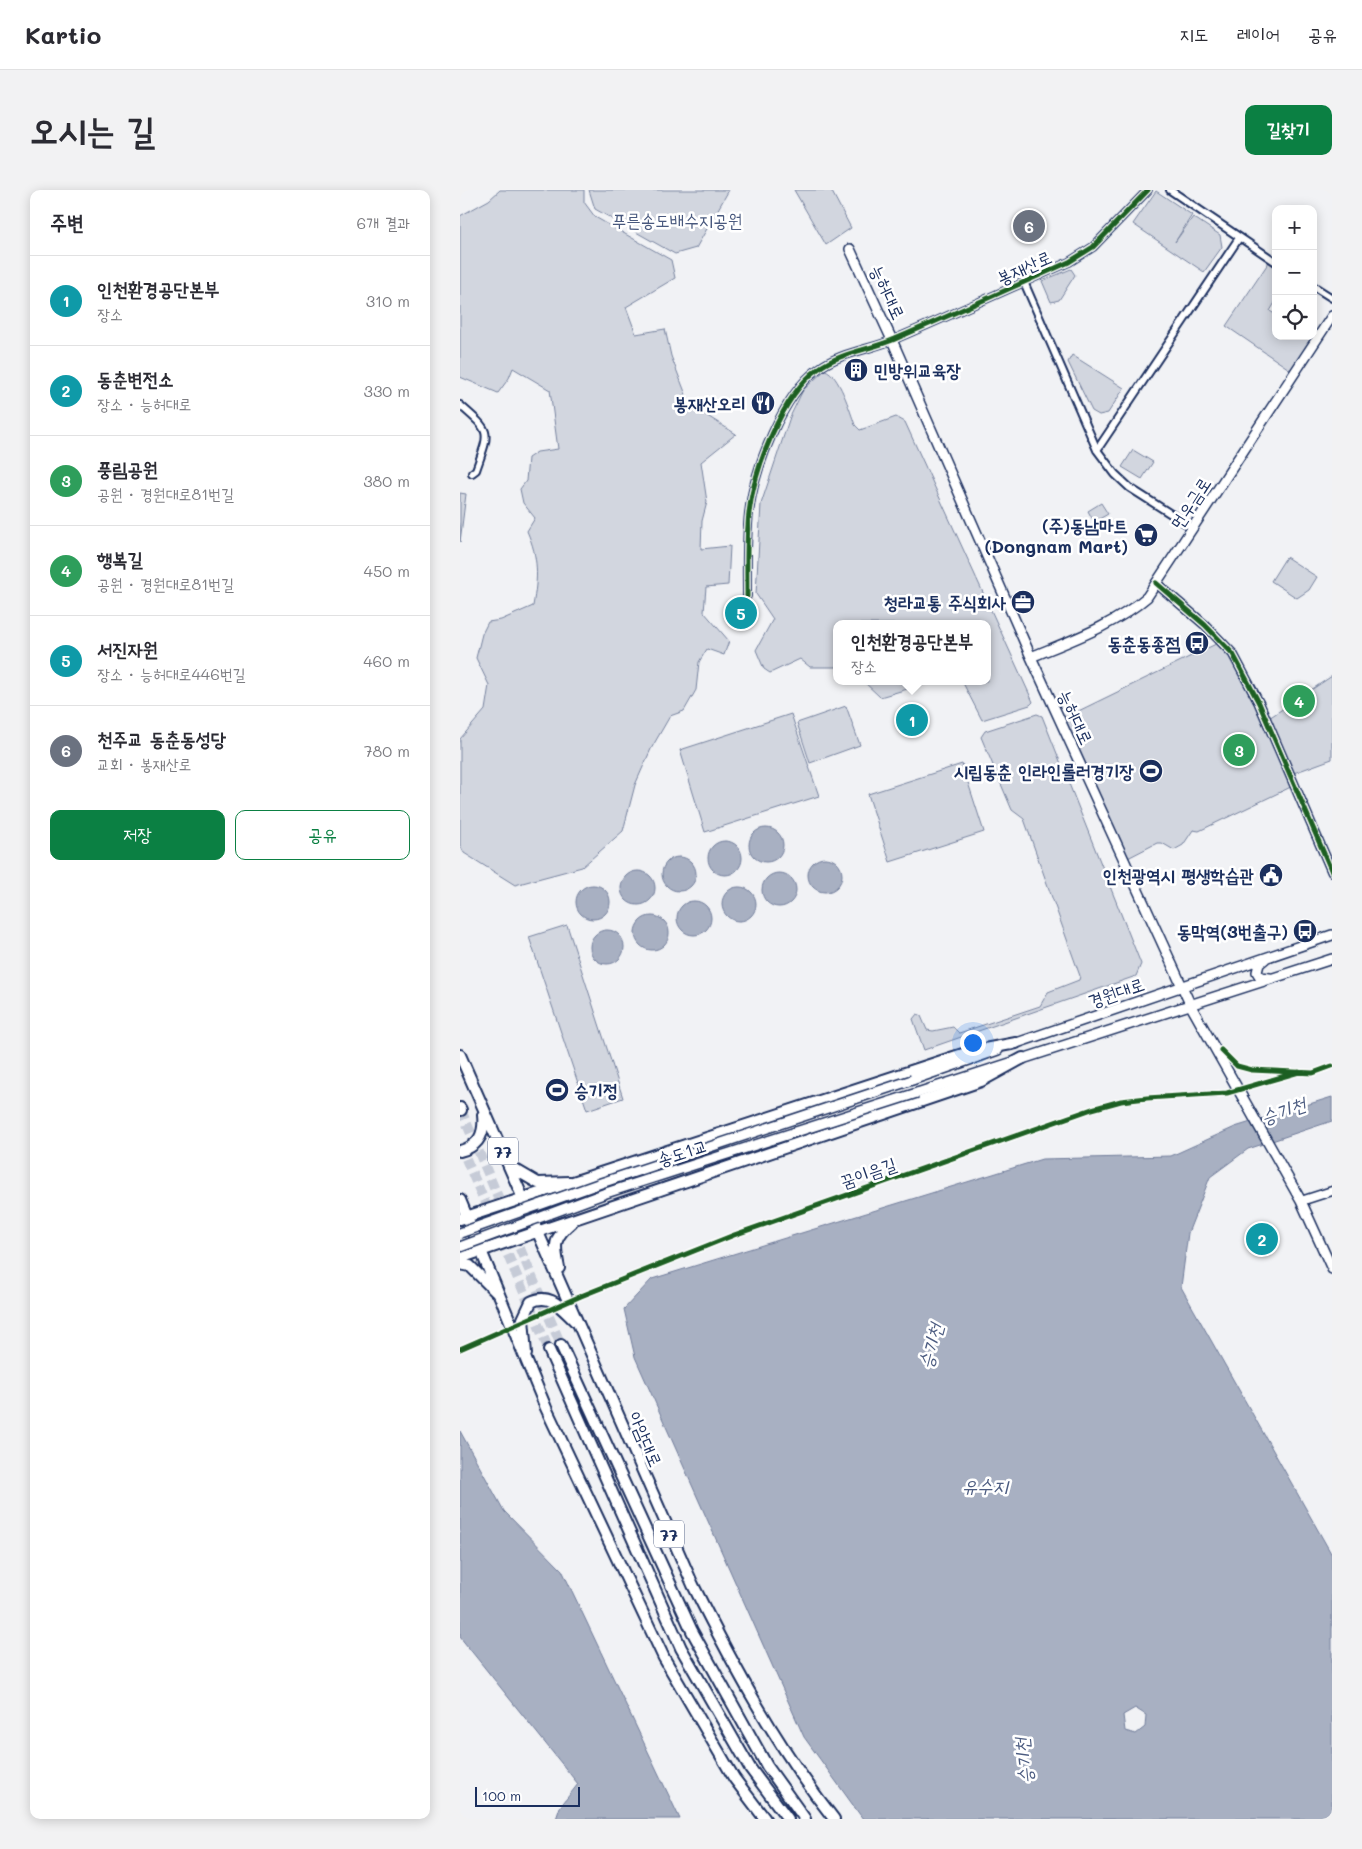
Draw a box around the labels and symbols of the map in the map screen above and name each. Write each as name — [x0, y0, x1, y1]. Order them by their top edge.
pin: 6 — [1013, 207, 1045, 245]
park label: 푸른송도배수지공원 — [612, 208, 742, 232]
street label: 봉재산로 — [993, 244, 1055, 290]
street label: 능허대로 — [865, 261, 911, 323]
building icon: 민방위교육장 — [843, 357, 869, 383]
place label: 민방위교육장 — [874, 358, 961, 382]
restaurant icon: 봉재산오리 — [750, 390, 776, 416]
place label: 봉재산오리 — [674, 391, 746, 415]
street label: 먼우금로 — [1164, 472, 1216, 534]
place label: (주)동남마트 (Dongnam Mart) — [984, 513, 1128, 558]
supermarket icon: (주)동남마트 (Dongnam Mart) — [1133, 522, 1159, 548]
office icon: 청라교통 주식회사 — [1010, 589, 1036, 615]
place label: 청라교통 주식회사 — [884, 590, 1007, 614]
pin: 5 — [725, 594, 757, 632]
bus stop icon: 동춘동종점 — [1184, 630, 1210, 656]
place label: 동춘동종점 — [1108, 631, 1181, 655]
pin: 4 — [1283, 682, 1315, 720]
street label: 능허대로 — [1053, 686, 1099, 748]
pin: 1 — [896, 701, 928, 739]
pin: 3 — [1223, 731, 1255, 769]
sports icon: 시립동춘 인라인롤러경기장 — [1138, 758, 1164, 784]
place label: 시립동춘 인라인롤러경기장 — [954, 759, 1135, 783]
public building icon: 인천광역시 평생학습관 — [1258, 862, 1284, 888]
place label: 인천광역시 평생학습관 — [1103, 863, 1255, 887]
bus stop icon: 동막역(3번출구) — [1292, 918, 1318, 944]
place label: 동막역(3번출구) — [1177, 919, 1288, 943]
street label: 경원대로 — [1085, 971, 1147, 1013]
your location — [960, 1030, 986, 1056]
sports icon: 승기정 — [544, 1077, 570, 1103]
place label: 승기정 — [574, 1078, 617, 1102]
water label: 승기천 — [1257, 1090, 1310, 1129]
street label: 송도1교 — [654, 1133, 710, 1171]
road number: 77 — [488, 1138, 518, 1164]
street label: 꿈이음길 — [837, 1151, 900, 1193]
pin: 2 — [1246, 1220, 1278, 1258]
water label: 승기천 — [912, 1319, 948, 1371]
street label: 아암대로 — [624, 1408, 668, 1470]
water label: 유수지 — [962, 1473, 1010, 1498]
road number: 77 — [654, 1520, 684, 1548]
water label: 승기천 — [1008, 1735, 1038, 1785]
scale bar — [475, 1784, 580, 1807]

